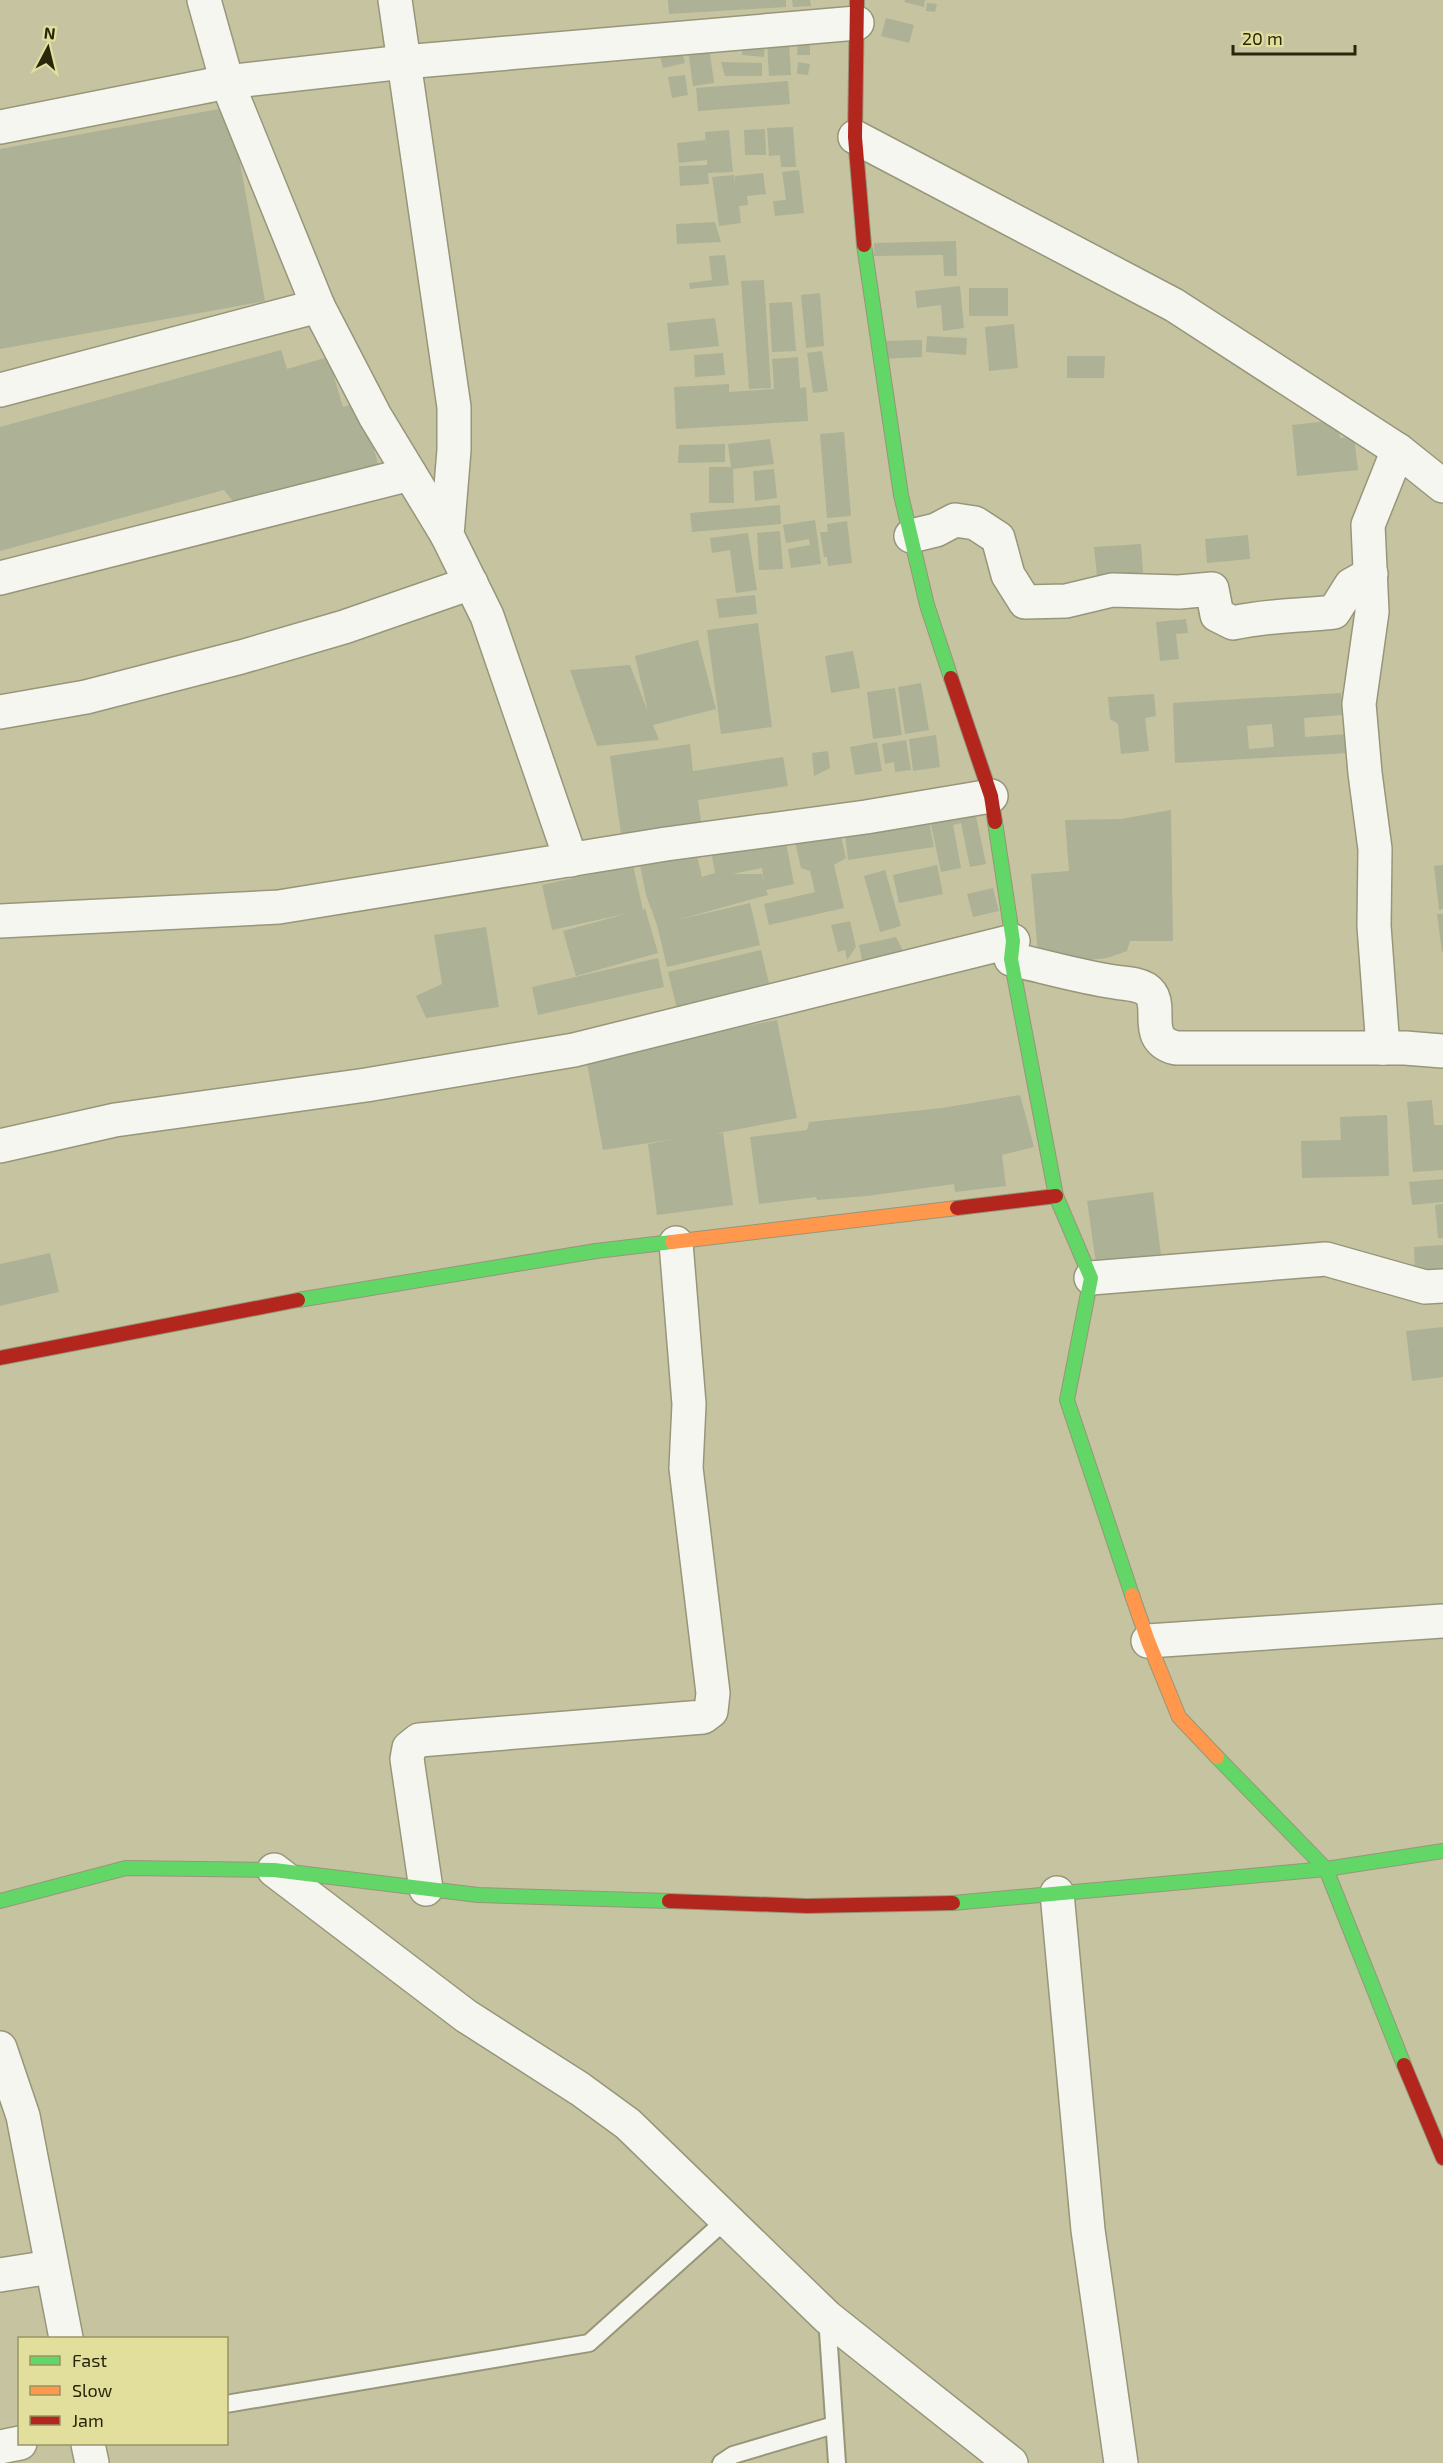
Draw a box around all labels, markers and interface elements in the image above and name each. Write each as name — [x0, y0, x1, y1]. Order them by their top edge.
north arrow — [18, 18, 78, 78]
scale bar — [1233, 18, 1354, 56]
text: N — [43, 22, 57, 43]
text: 20 m — [1242, 27, 1283, 49]
legend — [18, 2337, 228, 2445]
text: Fast — [72, 2349, 107, 2371]
text: Slow — [72, 2379, 113, 2401]
text: Jam — [72, 2409, 104, 2431]

